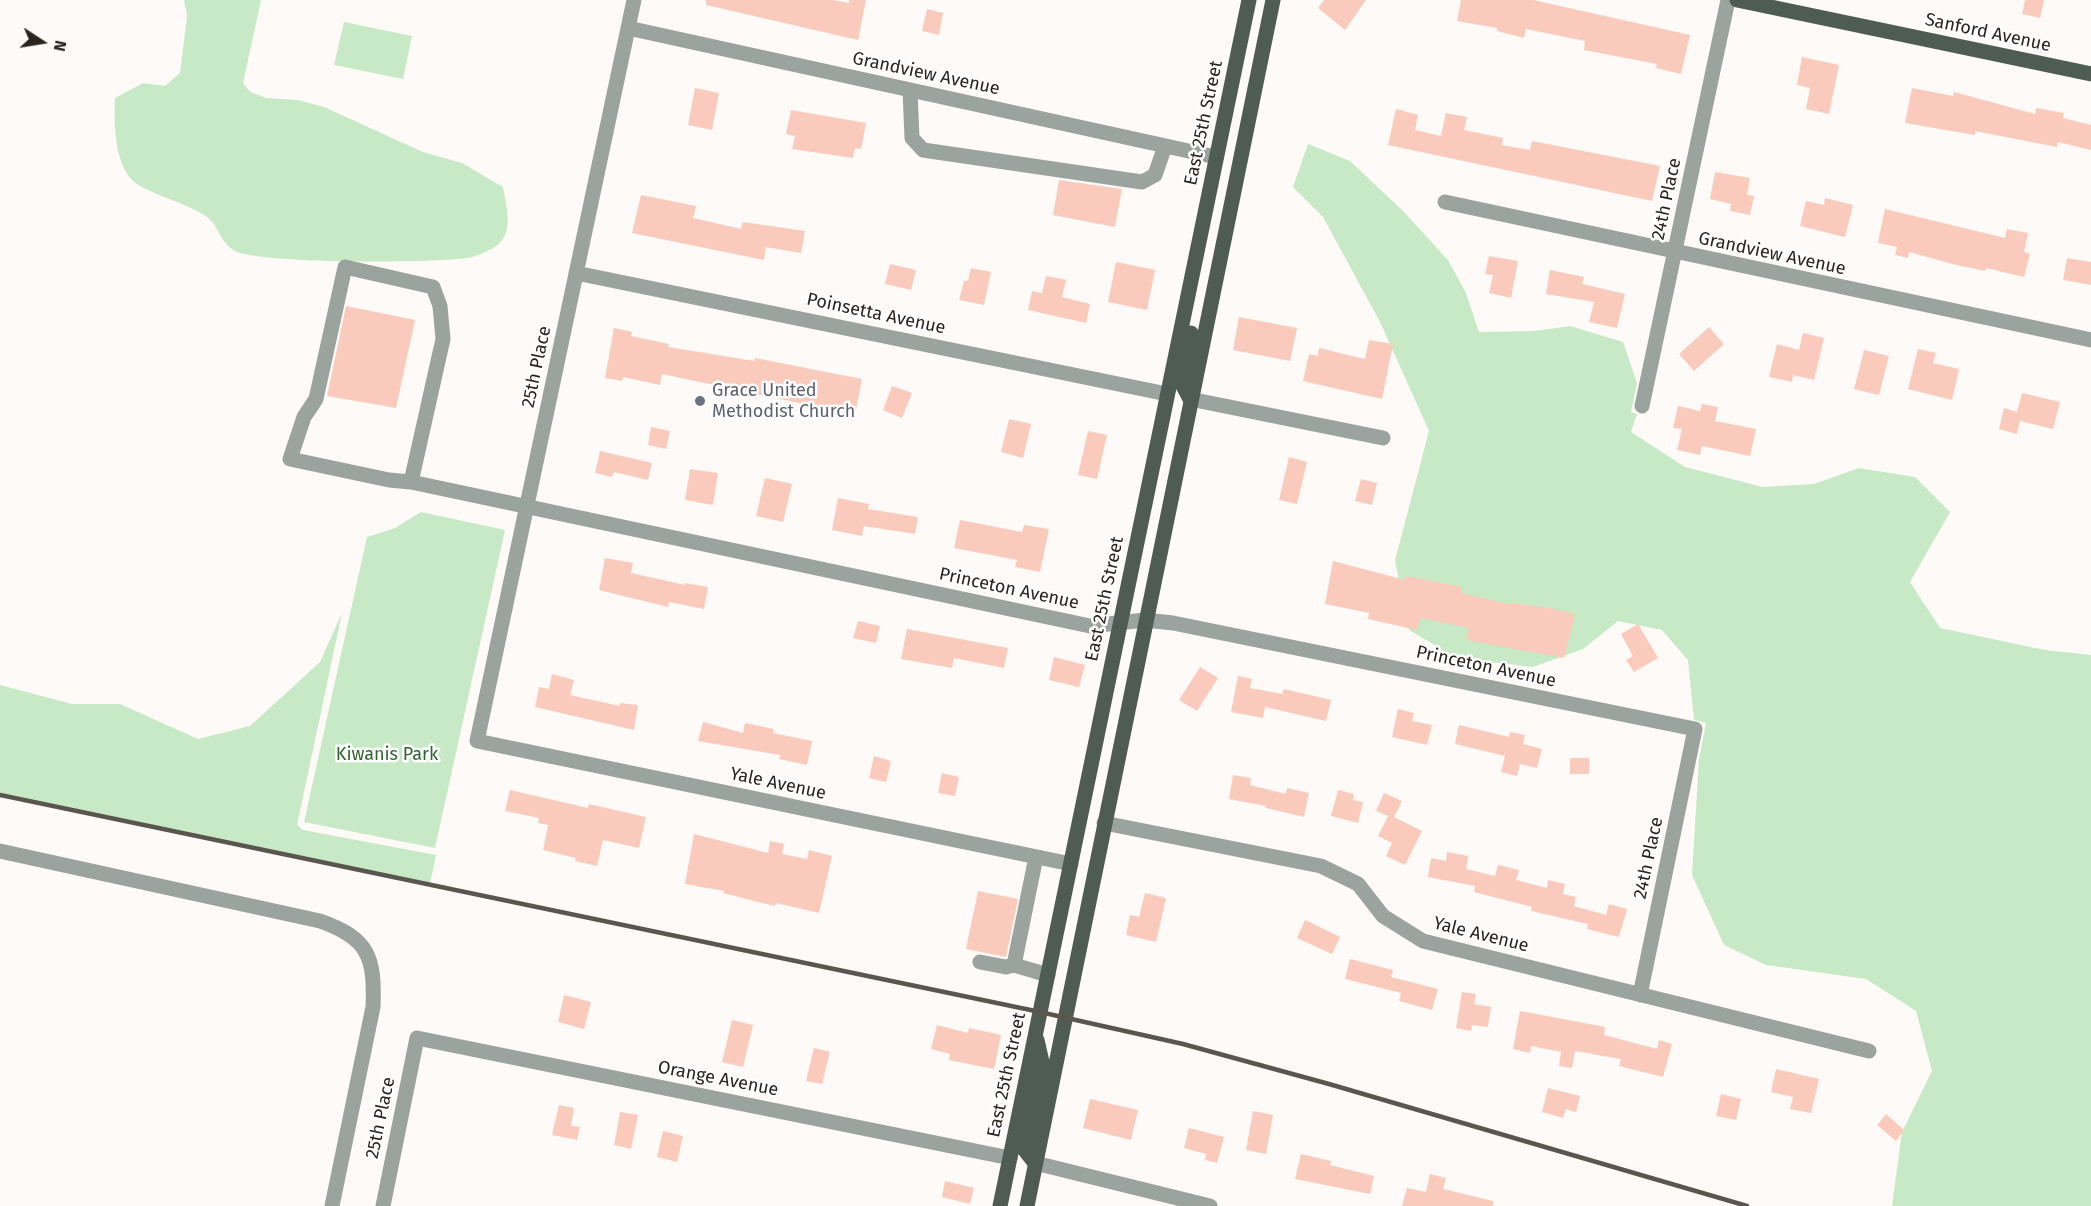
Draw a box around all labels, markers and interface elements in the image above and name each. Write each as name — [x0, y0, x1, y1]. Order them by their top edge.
street label: Sanford Avenue — [1923, 9, 2053, 57]
north arrow — [12, 12, 72, 72]
text: N — [50, 39, 70, 53]
street label: Grandview Avenue — [850, 48, 1002, 100]
street label: East 25th Street — [1180, 59, 1228, 187]
street label: 24th Place — [1648, 156, 1686, 242]
street label: Grandview Avenue — [1696, 228, 1848, 280]
street label: Poinsetta Avenue — [805, 289, 947, 339]
street label: 25th Place — [518, 324, 556, 410]
place label: Grace United Methodist Church — [712, 380, 855, 422]
marker: Grace United Methodist Church — [693, 394, 707, 408]
street label: East 25th Street — [1081, 535, 1129, 663]
street label: Princeton Avenue — [937, 564, 1081, 614]
street label: Princeton Avenue — [1414, 642, 1558, 692]
park label: Kiwanis Park — [336, 744, 438, 766]
street label: Yale Avenue — [728, 763, 828, 805]
street label: 24th Place — [1630, 815, 1668, 901]
street label: Yale Avenue — [1431, 913, 1531, 957]
street label: East 25th Street — [983, 1011, 1031, 1139]
street label: Orange Avenue — [656, 1057, 780, 1101]
street label: 25th Place — [362, 1075, 400, 1161]

